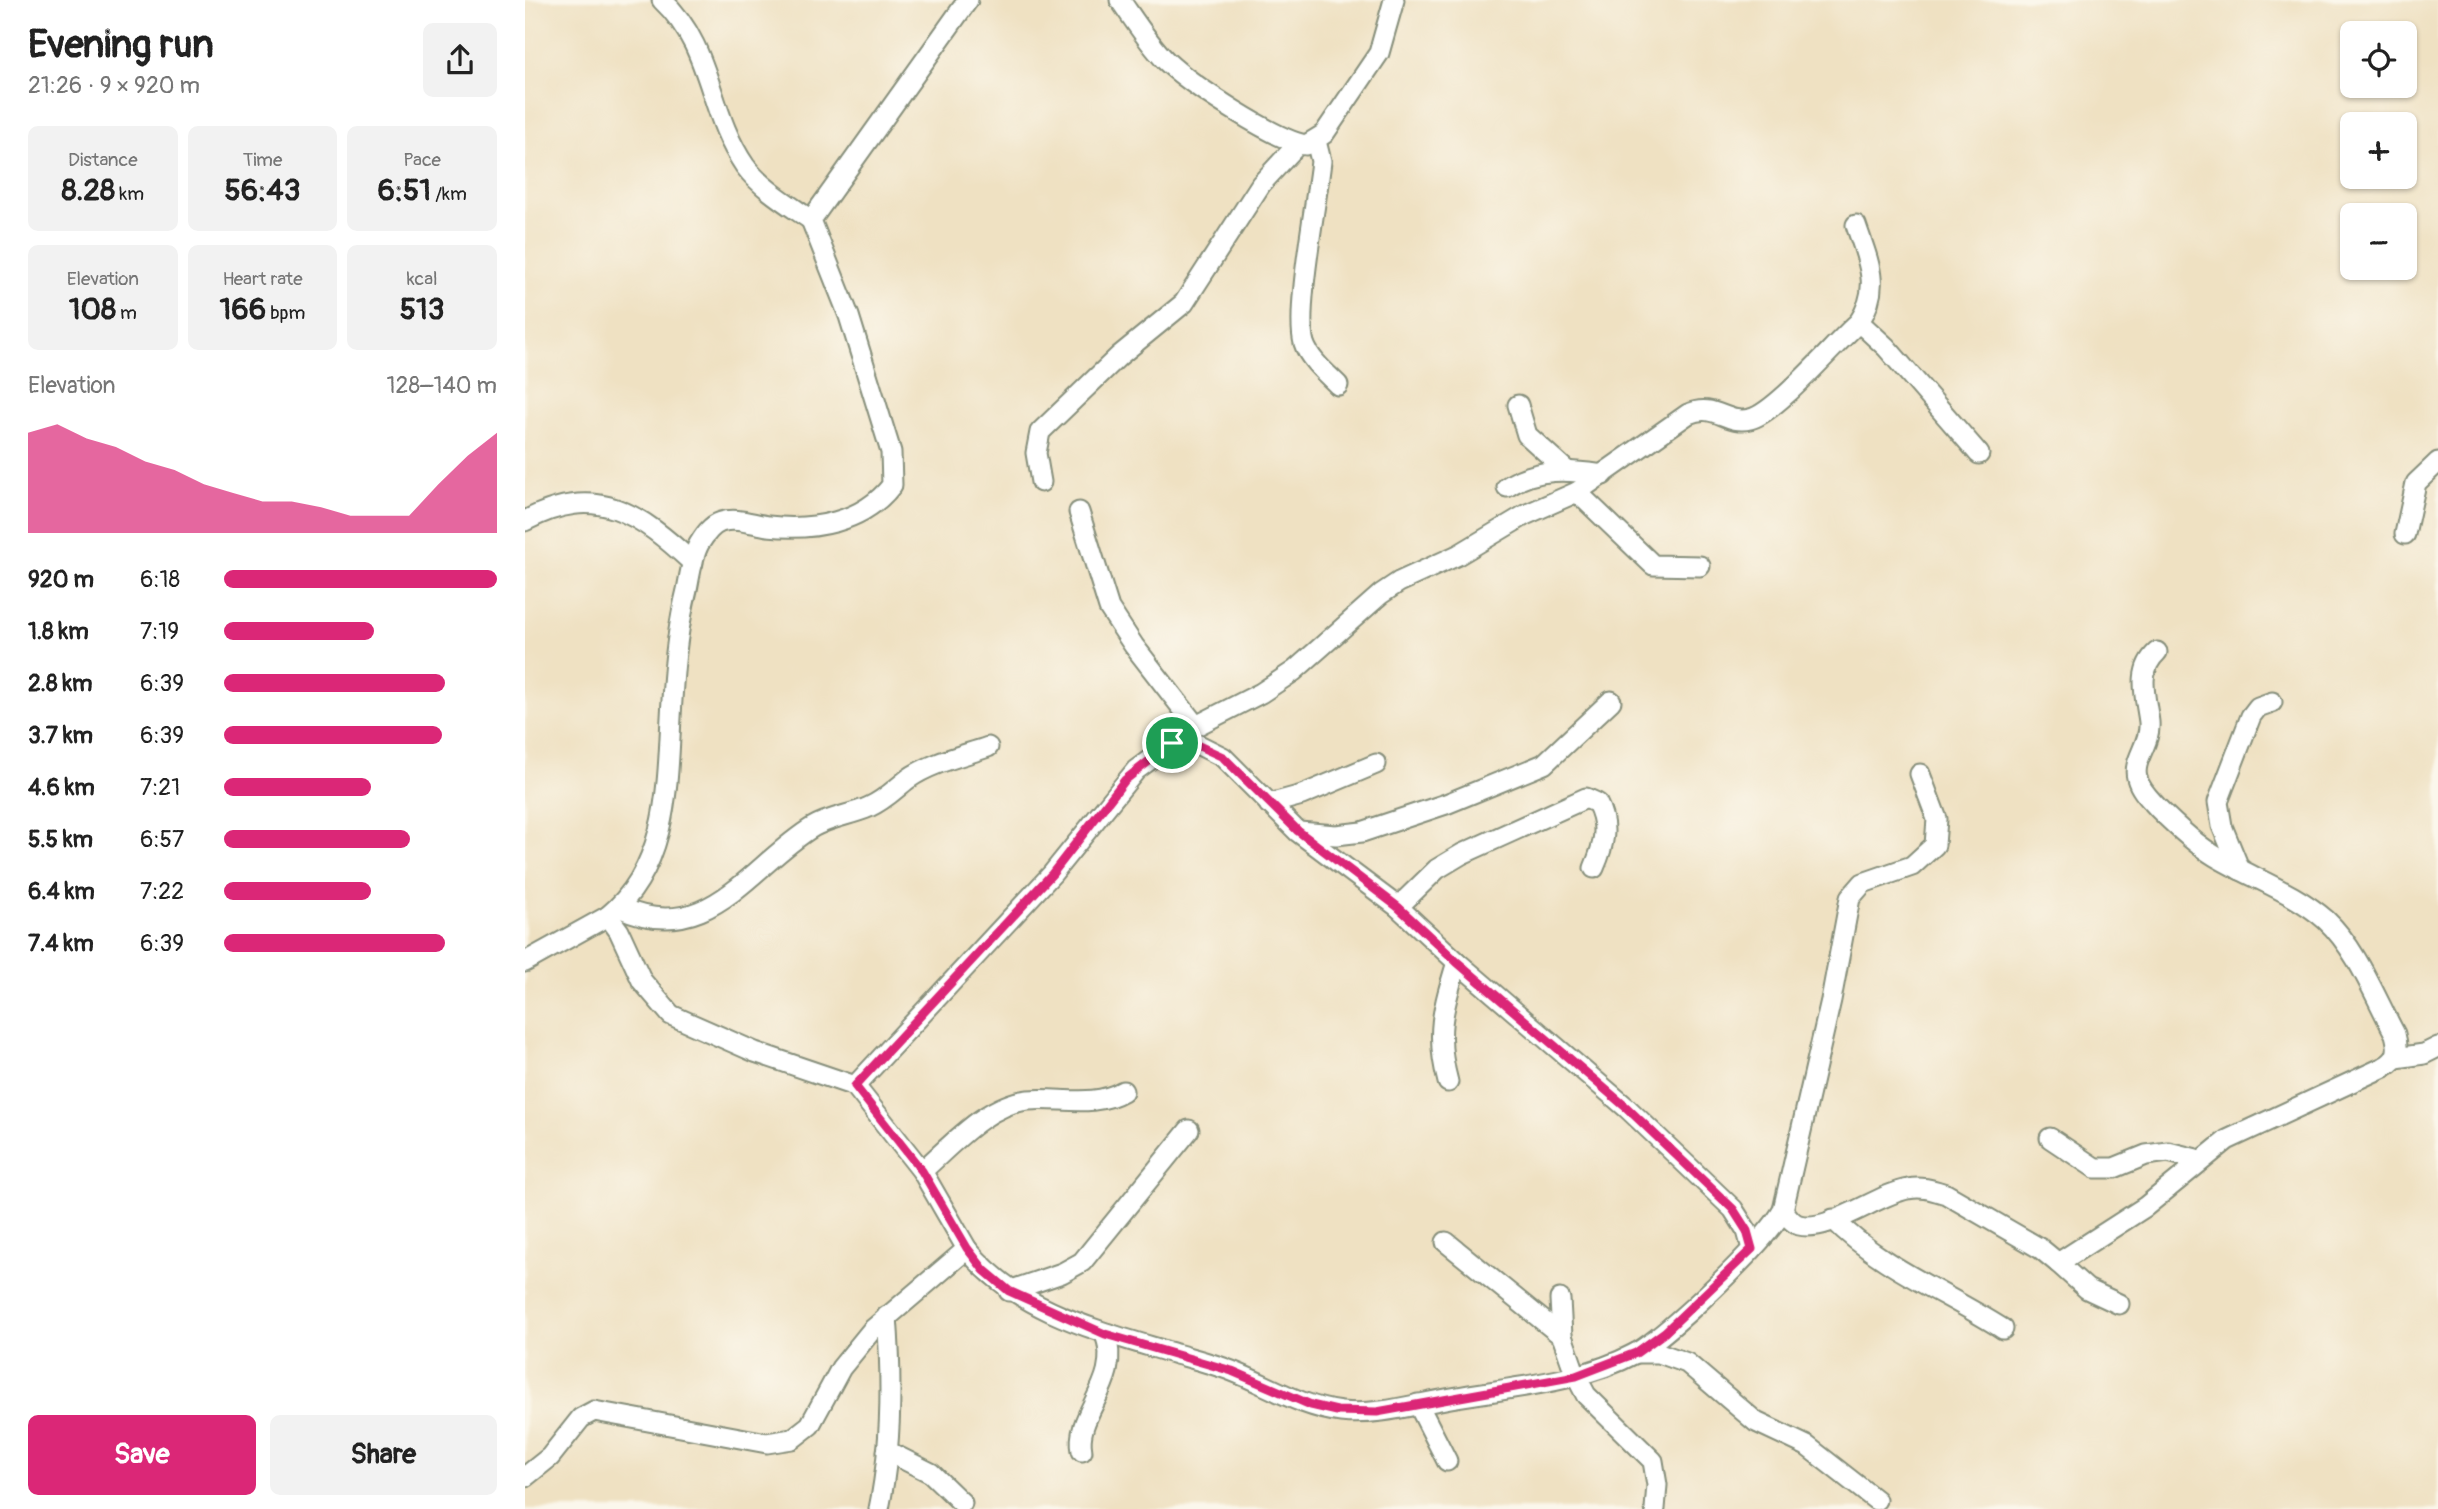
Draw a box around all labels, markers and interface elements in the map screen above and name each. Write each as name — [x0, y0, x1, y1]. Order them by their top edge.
text: Evening run — [28, 21, 214, 69]
map controls — [2340, 21, 2417, 280]
button: locate — [2340, 21, 2417, 98]
button: share — [423, 23, 497, 97]
text: 21:26 · 9 × 920 m — [28, 71, 200, 100]
button: + — [2340, 112, 2417, 189]
text: Distance — [68, 148, 138, 172]
text: Time — [243, 148, 282, 172]
text: Pace — [403, 148, 441, 172]
text: 8.28 — [62, 172, 115, 209]
text: 56:43 — [225, 172, 300, 209]
text: 6:51 — [378, 172, 431, 209]
text: km — [115, 182, 144, 206]
text: /km — [431, 182, 467, 206]
button: − — [2340, 203, 2417, 280]
text: Elevation — [67, 267, 139, 291]
text: Heart rate — [222, 267, 303, 291]
text: kcal — [407, 267, 438, 291]
text: 108 — [69, 291, 116, 328]
text: 166 — [220, 291, 266, 328]
text: 513 — [400, 291, 445, 328]
text: m — [116, 301, 137, 325]
text: bpm — [266, 301, 305, 325]
text: Elevation — [28, 371, 116, 400]
text: 128–140 m — [387, 371, 497, 400]
text: 920 m — [28, 565, 94, 594]
text: 6:18 — [140, 565, 180, 594]
text: 1.8 km — [28, 617, 89, 646]
text: 7:19 — [140, 617, 179, 646]
text: 2.8 km — [28, 669, 93, 698]
text: 6:39 — [140, 669, 184, 698]
pin — [1142, 713, 1202, 773]
text: 3.7 km — [28, 721, 93, 750]
text: 6:39 — [140, 721, 184, 750]
icon: arrive — [1153, 724, 1191, 762]
text: 4.6 km — [28, 773, 95, 802]
text: 7:21 — [140, 773, 180, 802]
text: 5.5 km — [28, 825, 93, 854]
text: 6:57 — [140, 825, 184, 854]
text: 6.4 km — [28, 877, 95, 906]
text: 7:22 — [140, 877, 184, 906]
text: 7.4 km — [28, 929, 94, 958]
text: 6:39 — [140, 929, 184, 958]
button: Save — [28, 1415, 256, 1495]
button: Share — [270, 1415, 497, 1495]

